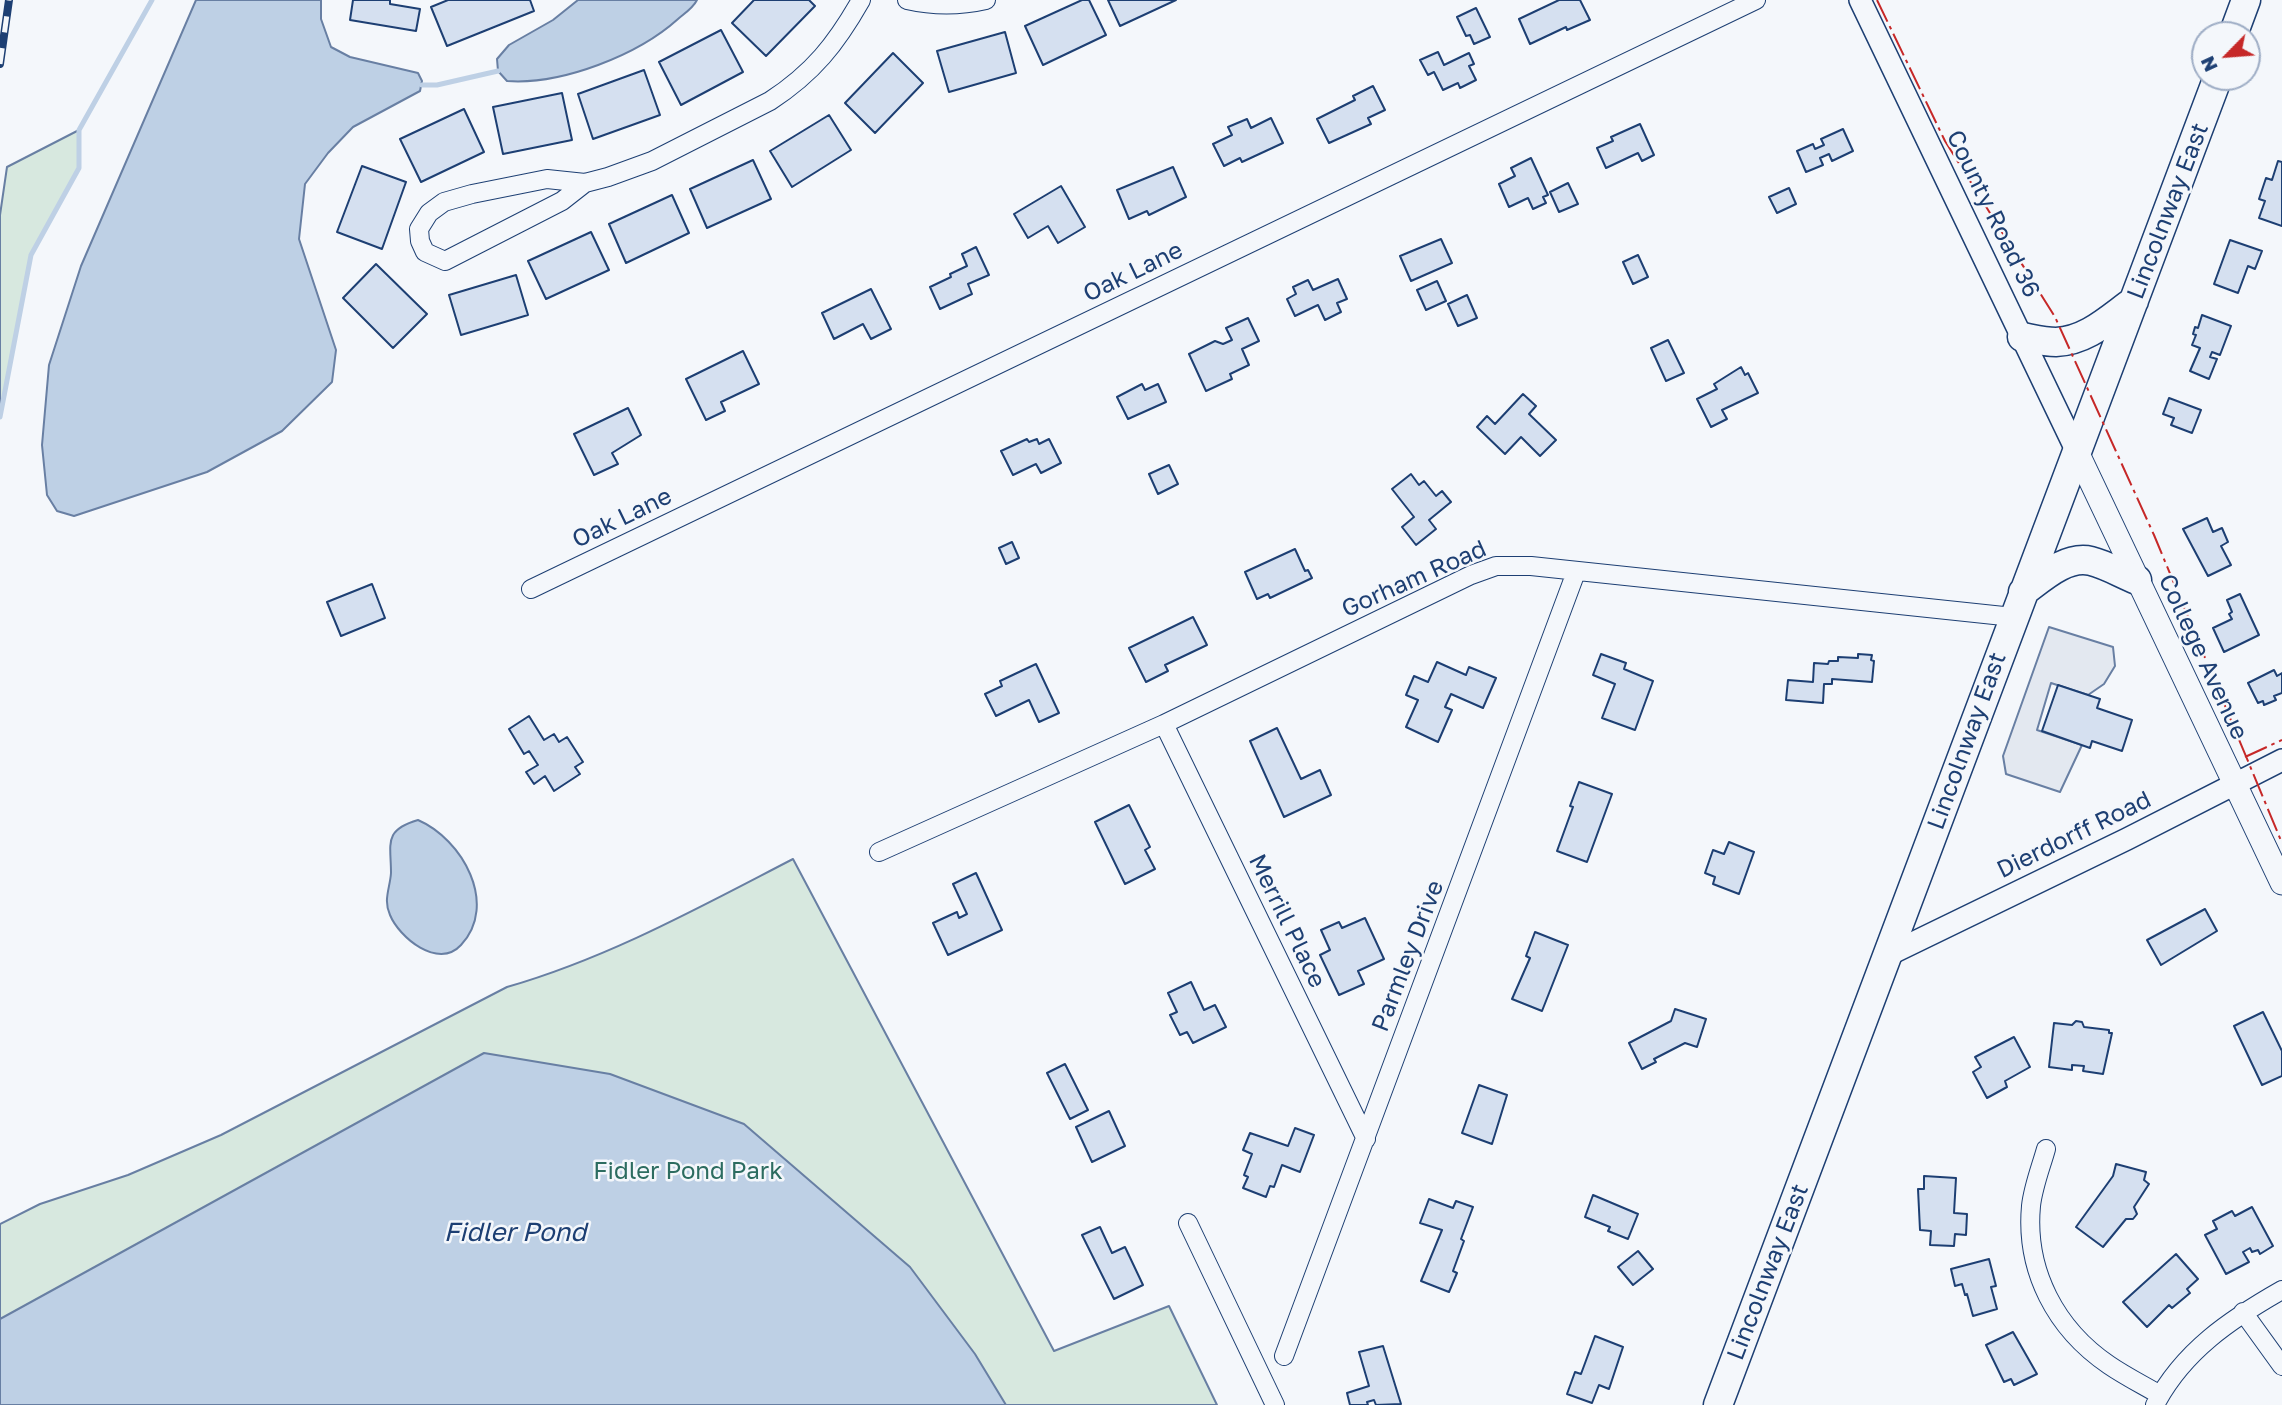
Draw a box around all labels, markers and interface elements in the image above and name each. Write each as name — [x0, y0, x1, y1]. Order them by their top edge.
north arrow — [2191, 21, 2261, 91]
text: N — [2195, 53, 2222, 76]
street label: Lincolnway East — [2121, 119, 2215, 303]
street label: County Road 36 — [1940, 126, 2046, 302]
street label: Oak Lane — [1079, 236, 1187, 308]
street label: Oak Lane — [568, 482, 676, 554]
street label: Gorham Road — [1337, 534, 1491, 624]
street label: College Avenue — [2152, 570, 2254, 744]
street label: Lincolnway East — [1922, 649, 2012, 833]
street label: Dierdorff Road — [1992, 785, 2156, 885]
street label: Merrill Place — [1242, 850, 1332, 992]
street label: Parmley Drive — [1366, 876, 1450, 1036]
park label: Fidler Pond Park — [593, 1157, 783, 1185]
street label: Lincolnway East — [1721, 1180, 1815, 1364]
water label: Fidler Pond — [444, 1217, 586, 1249]

